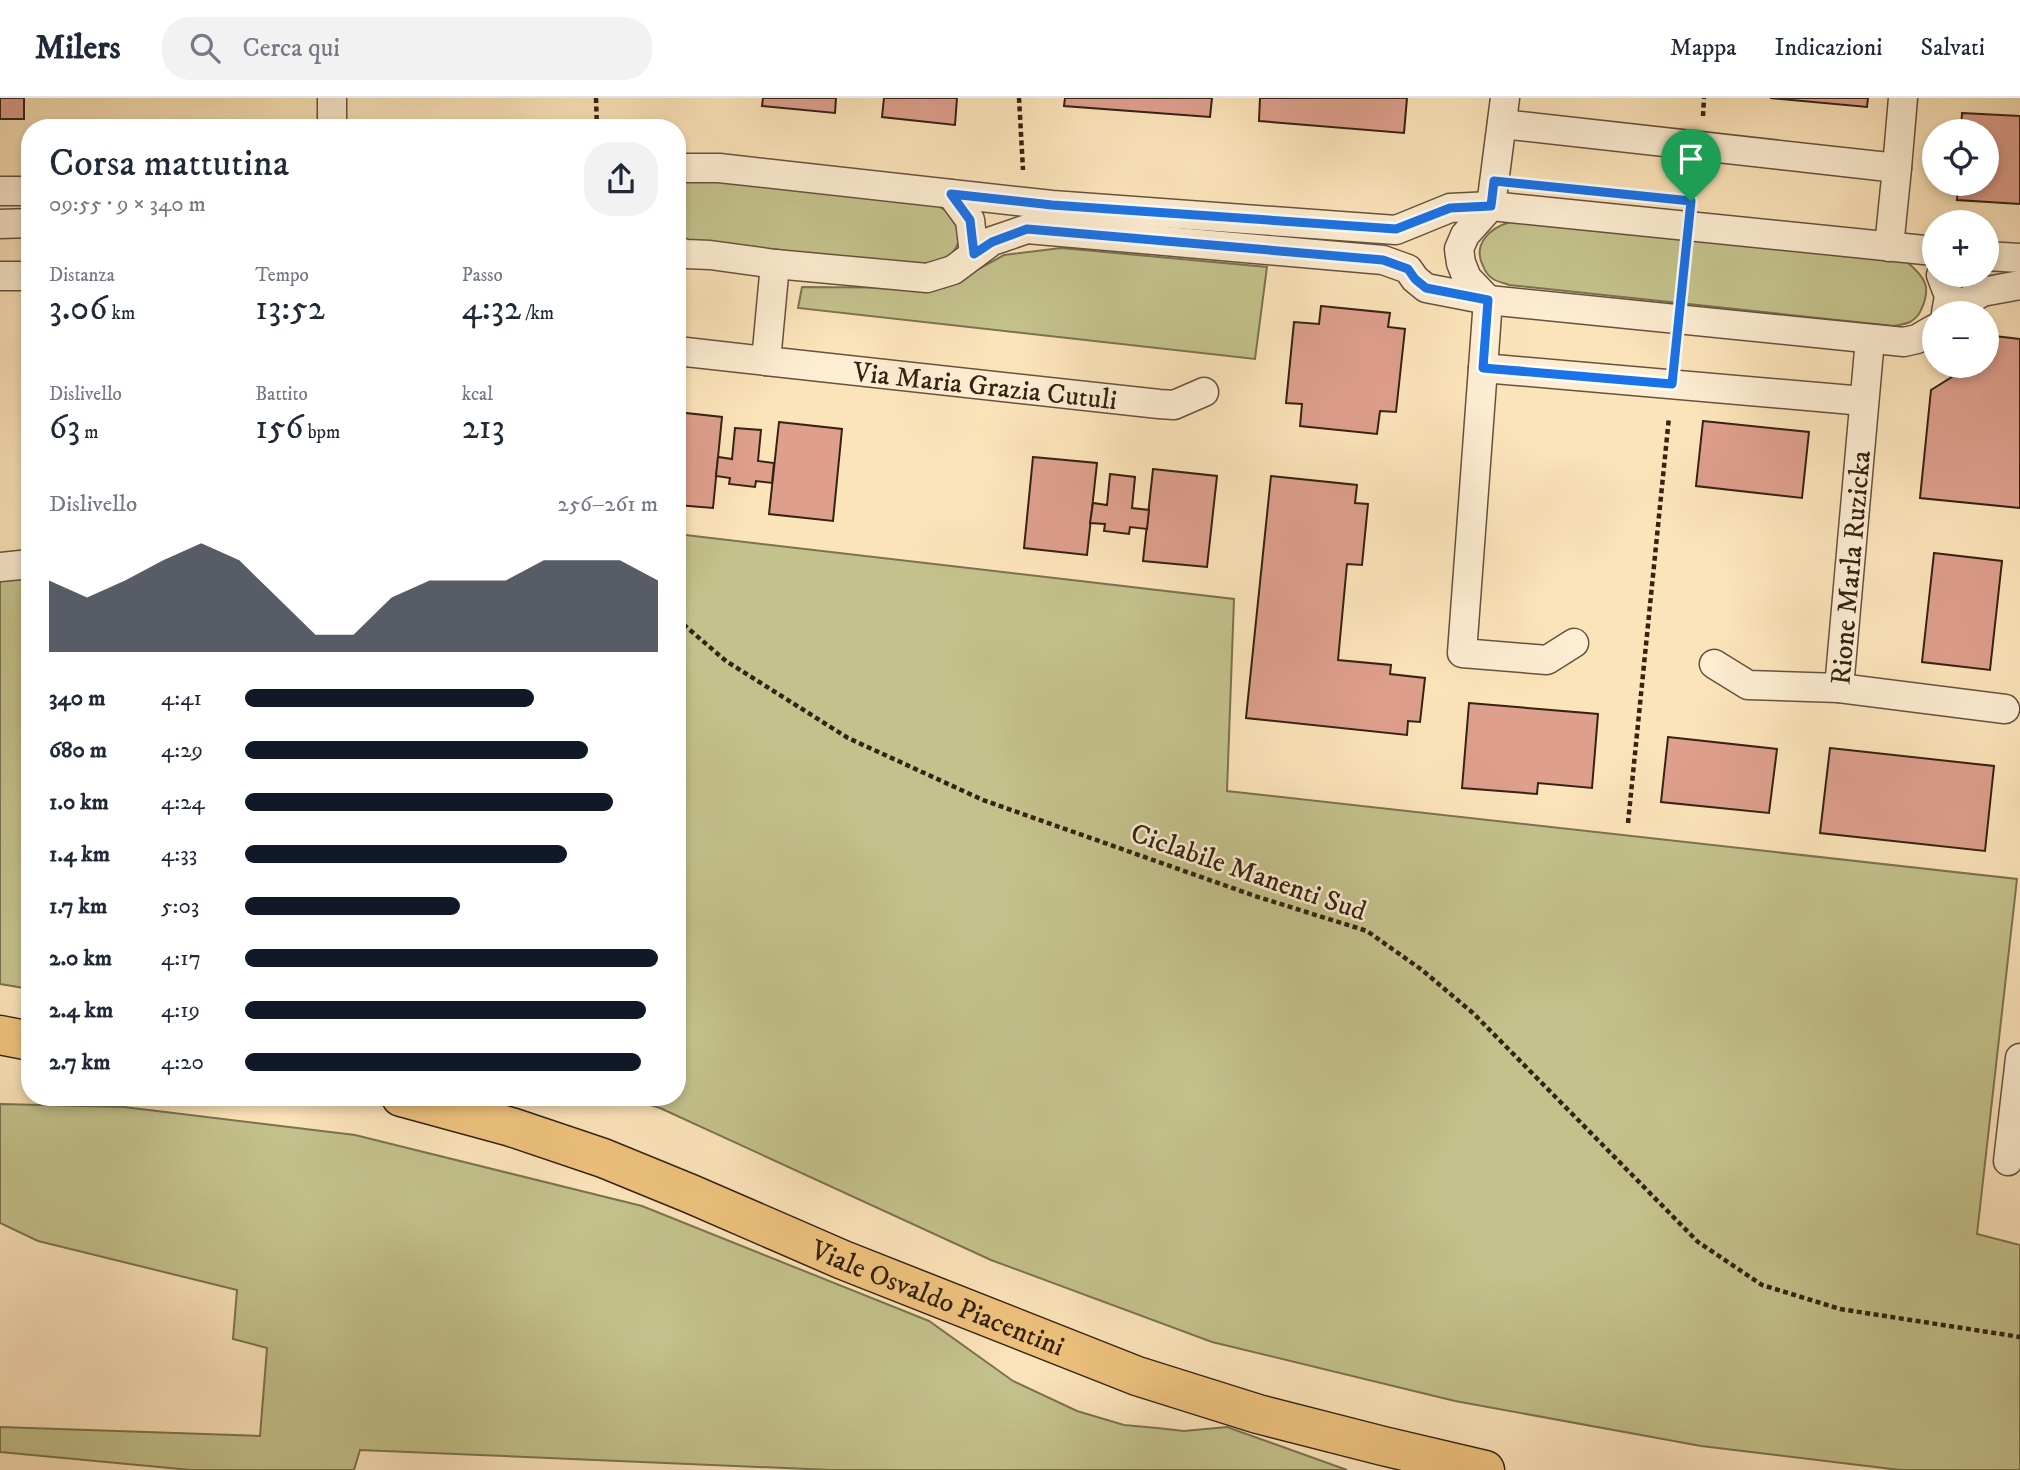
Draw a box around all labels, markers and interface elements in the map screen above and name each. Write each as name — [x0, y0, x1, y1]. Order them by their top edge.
search box — [162, 17, 652, 80]
text: Milers — [35, 28, 120, 69]
icon: search — [186, 29, 224, 67]
text: Cerca qui — [242, 32, 340, 65]
text: Mappa — [1670, 33, 1737, 63]
text: Indicazioni — [1775, 33, 1883, 63]
text: Salvati — [1921, 33, 1985, 63]
map controls — [1922, 119, 1999, 378]
button: locate — [1922, 119, 1999, 196]
pin — [1661, 129, 1721, 201]
text: Corsa mattutina — [49, 140, 289, 188]
icon: arrive — [1672, 140, 1710, 178]
button: share — [584, 142, 658, 216]
text: 09:55 · 9 × 340 m — [49, 190, 206, 219]
button: + — [1922, 210, 1999, 287]
text: Distanza — [49, 264, 115, 287]
text: Tempo — [255, 264, 309, 287]
text: Passo — [462, 264, 503, 287]
text: 3.06 — [49, 287, 107, 331]
text: 13:52 — [255, 287, 325, 331]
text: 4:32 — [462, 287, 521, 331]
button: − — [1922, 301, 1999, 378]
text: km — [107, 302, 135, 325]
text: /km — [521, 302, 554, 325]
street label: Via Maria Grazia Cutuli — [850, 355, 1119, 418]
text: Dislivello — [49, 383, 122, 406]
text: Battito — [255, 383, 308, 406]
text: kcal — [462, 383, 493, 406]
text: 63 — [49, 406, 80, 450]
text: 156 — [255, 406, 304, 450]
text: 213 — [462, 406, 505, 450]
text: m — [80, 421, 99, 444]
text: bpm — [304, 421, 340, 444]
street label: Rione Marla Ruzicka — [1823, 449, 1879, 686]
text: Dislivello — [49, 490, 137, 519]
text: 256–261 m — [558, 490, 658, 519]
text: 340 m — [49, 684, 105, 713]
text: 4:41 — [161, 684, 202, 713]
text: 680 m — [49, 736, 107, 765]
text: 4:29 — [161, 736, 203, 765]
text: 1.0 km — [49, 788, 109, 817]
text: 4:24 — [161, 788, 205, 817]
street label: Ciclabile Manenti Sud — [1126, 816, 1371, 929]
text: 1.4 km — [49, 840, 110, 869]
text: 4:33 — [161, 840, 197, 869]
text: 1.7 km — [49, 892, 107, 921]
text: 5:03 — [161, 892, 199, 921]
text: 2.0 km — [49, 944, 112, 973]
text: 4:17 — [161, 944, 201, 973]
text: 2.4 km — [49, 996, 113, 1025]
text: 4:19 — [161, 996, 200, 1025]
text: 2.7 km — [49, 1048, 110, 1077]
text: 4:20 — [161, 1048, 204, 1077]
street label: Viale Osvaldo Piacentini — [804, 1232, 1069, 1365]

